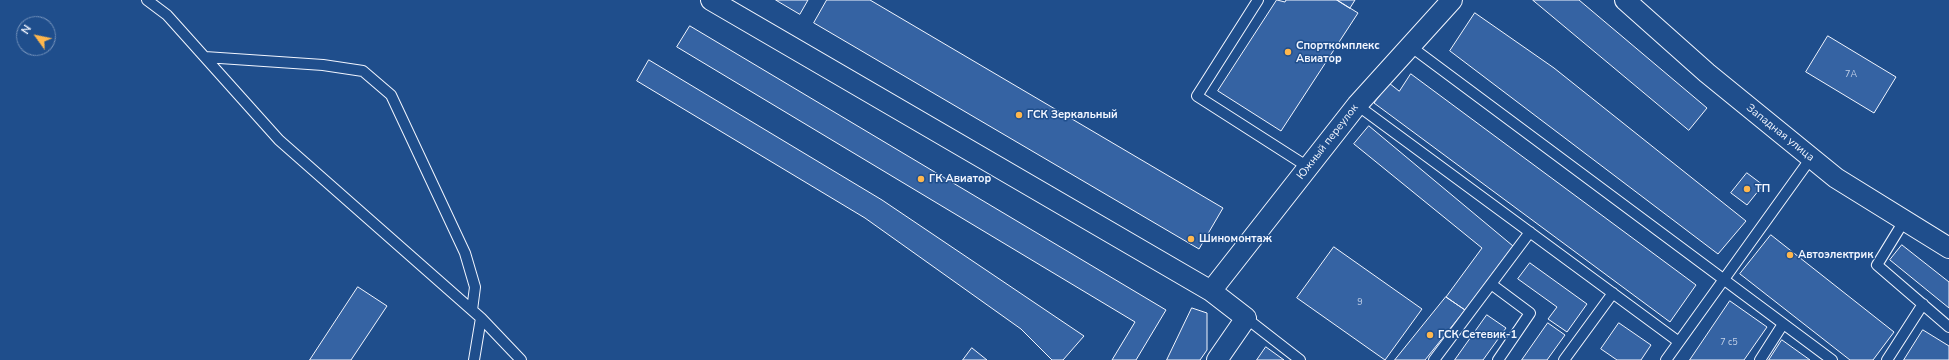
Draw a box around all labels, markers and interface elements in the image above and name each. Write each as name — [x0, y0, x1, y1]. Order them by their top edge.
north arrow — [16, 16, 56, 56]
text: N — [18, 22, 35, 37]
place label: Спорткомплекс Авиатор — [1296, 39, 1380, 65]
marker: Спорткомплекс Авиатор — [1283, 47, 1293, 57]
house number: 7А — [1845, 70, 1857, 80]
street label: Южный переулок — [1294, 102, 1362, 182]
street label: Западная улица — [1743, 102, 1817, 164]
place label: ГСК Зеркальный — [1027, 108, 1118, 122]
marker: ГСК Зеркальный — [1014, 110, 1024, 120]
place label: ГК Авиатор — [929, 172, 991, 186]
marker: ГК Авиатор — [916, 174, 926, 184]
place label: ТП — [1755, 182, 1770, 196]
marker: ТП — [1742, 184, 1752, 194]
place label: Шиномонтаж — [1199, 232, 1272, 246]
marker: Шиномонтаж — [1186, 234, 1196, 244]
place label: Автоэлектрик — [1798, 248, 1873, 262]
marker: Автоэлектрик — [1785, 250, 1795, 260]
house number: 9 — [1357, 298, 1363, 308]
place label: ГСК Сетевик-1 — [1438, 328, 1517, 342]
marker: ГСК Сетевик-1 — [1425, 330, 1435, 340]
house number: 7 с5 — [1720, 338, 1738, 348]

